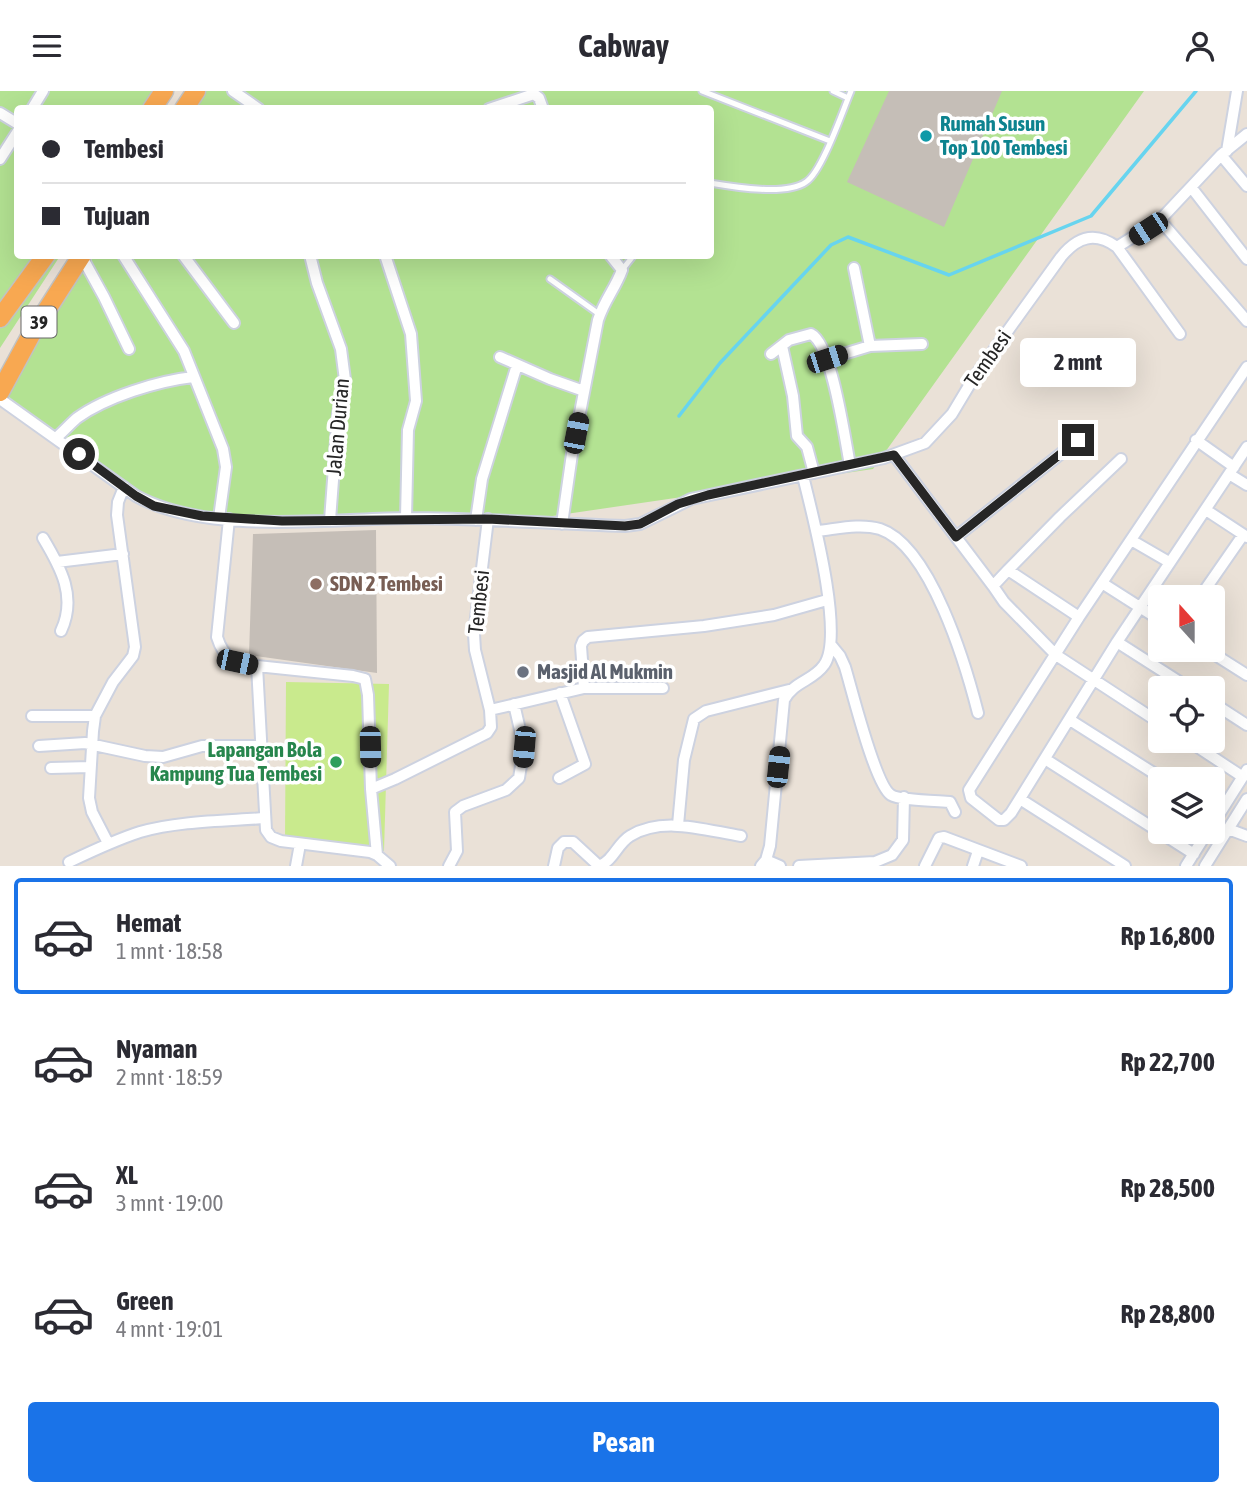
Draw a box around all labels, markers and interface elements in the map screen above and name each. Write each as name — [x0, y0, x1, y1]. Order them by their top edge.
icon: menu — [28, 27, 66, 65]
text: Cabway — [578, 27, 669, 64]
icon: person — [1181, 27, 1219, 65]
place label: Rumah Susun Top 100 Tembesi — [940, 111, 1068, 159]
marker: Rumah Susun Top 100 Tembesi — [918, 128, 934, 144]
text: Tembesi — [84, 134, 164, 164]
text: Tujuan — [84, 201, 150, 231]
car — [1125, 209, 1172, 249]
road number: 39 — [22, 307, 56, 337]
street label: Tembesi — [959, 325, 1015, 392]
callout: 2 mnt — [1020, 338, 1136, 387]
car — [804, 343, 851, 375]
text: 2 mnt — [1054, 349, 1102, 375]
street label: Jalan Durian — [321, 377, 353, 477]
car — [562, 410, 591, 456]
route end — [1062, 424, 1094, 456]
route start — [63, 438, 95, 470]
street label: Tembesi — [463, 569, 493, 635]
place label: SDN 2 Tembesi — [330, 571, 443, 595]
marker: SDN 2 Tembesi — [308, 576, 324, 592]
north arrow — [1148, 585, 1225, 661]
map controls — [1148, 585, 1225, 844]
car — [215, 647, 260, 677]
place label: Masjid Al Mukmin — [537, 659, 673, 683]
marker: Masjid Al Mukmin — [515, 664, 531, 680]
button: locate — [1148, 676, 1225, 753]
car — [512, 725, 537, 769]
car — [360, 726, 381, 768]
place label: Lapangan Bola Kampung Tua Tembesi — [150, 737, 322, 785]
car — [766, 745, 791, 789]
marker: Lapangan Bola Kampung Tua Tembesi — [328, 754, 344, 770]
button: layers — [1148, 767, 1225, 844]
icon: car — [32, 905, 95, 968]
text: Hemat — [116, 908, 181, 938]
text: Rp 16,800 — [1120, 921, 1215, 951]
text: 1 mnt · 18:58 — [116, 938, 223, 964]
icon: car — [32, 1031, 95, 1094]
text: Nyaman — [116, 1034, 197, 1064]
text: Rp 22,700 — [1120, 1047, 1215, 1077]
text: 2 mnt · 18:59 — [116, 1064, 223, 1090]
icon: car — [32, 1157, 95, 1220]
text: XL — [116, 1160, 138, 1190]
text: Rp 28,500 — [1120, 1173, 1215, 1203]
text: 3 mnt · 19:00 — [116, 1190, 223, 1216]
icon: car — [32, 1283, 95, 1346]
text: Green — [116, 1286, 174, 1316]
text: Rp 28,800 — [1120, 1299, 1215, 1329]
text: 4 mnt · 19:01 — [116, 1316, 223, 1342]
button: Pesan — [28, 1402, 1219, 1482]

